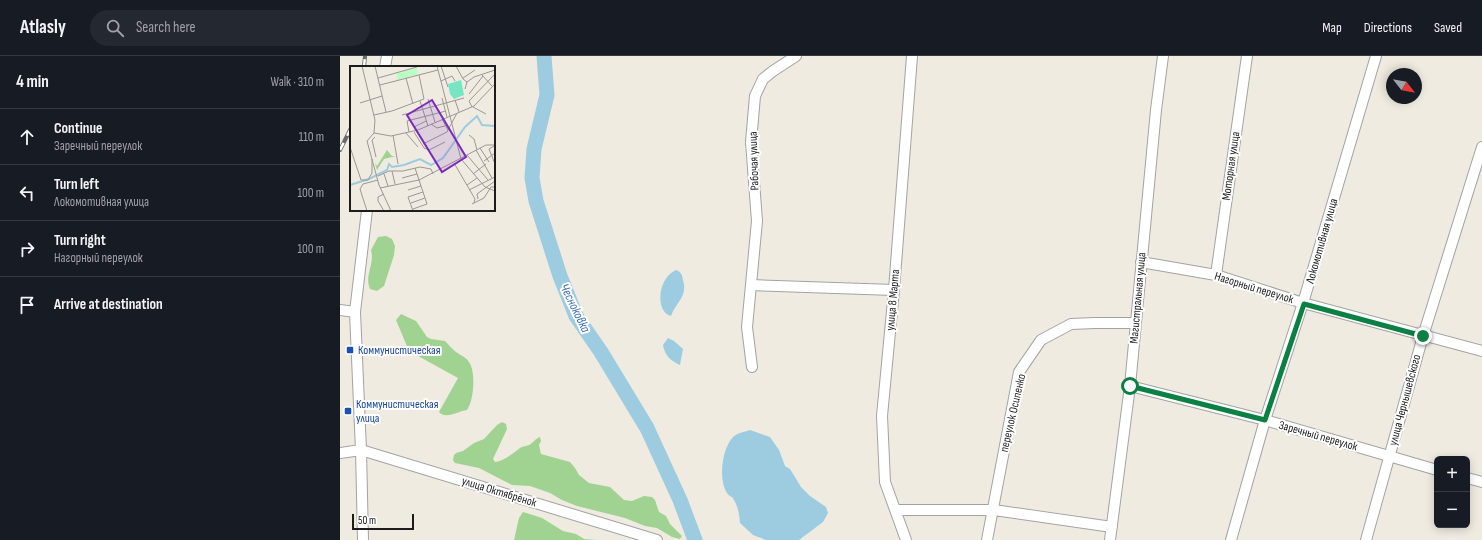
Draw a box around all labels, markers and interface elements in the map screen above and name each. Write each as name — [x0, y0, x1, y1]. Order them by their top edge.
search box — [90, 10, 370, 46]
text: Atlasly — [20, 16, 66, 39]
icon: search — [104, 17, 126, 39]
text: Search here — [136, 18, 196, 37]
text: Map — [1322, 19, 1342, 36]
text: Directions — [1364, 19, 1412, 36]
text: Saved — [1434, 19, 1462, 36]
inset map — [350, 66, 495, 211]
north arrow — [1386, 68, 1422, 104]
text: 4 min — [16, 72, 49, 92]
text: Walk · 310 m — [271, 74, 324, 90]
text: Continue — [54, 119, 103, 138]
icon: ahead — [16, 126, 38, 148]
text: 110 m — [299, 129, 324, 145]
street label: Моторная улица — [1219, 130, 1243, 201]
street label: Рабочая улица — [745, 131, 763, 191]
text: Заречный переулок — [54, 138, 142, 154]
text: Turn left — [54, 175, 99, 194]
icon: left — [16, 182, 38, 204]
text: 100 m — [297, 185, 324, 201]
text: Локомотивная улица — [54, 194, 149, 210]
street label: Локомотивная улица — [1302, 196, 1341, 286]
text: Turn right — [54, 231, 106, 250]
icon: right — [16, 238, 38, 260]
text: 100 m — [297, 241, 324, 257]
text: Нагорный переулок — [54, 250, 143, 266]
street label: Магистральная улица — [1127, 251, 1149, 344]
street label: улица 8 Марта — [883, 268, 903, 331]
street label: Нагорный переулок — [1213, 269, 1296, 307]
water label: Чесноковка — [556, 281, 594, 336]
icon: arrive — [16, 294, 38, 316]
text: Arrive at destination — [54, 295, 163, 314]
route end — [1414, 327, 1432, 345]
place label: Коммунистическая — [358, 343, 441, 358]
marker: Коммунистическая — [345, 345, 355, 355]
street label: улица Чернышевского — [1386, 353, 1424, 447]
street label: переулок Осипенко — [997, 372, 1029, 454]
route start — [1121, 377, 1139, 395]
place label: Коммунистическая улица — [356, 397, 439, 426]
marker: Коммунистическая улица — [343, 406, 353, 416]
street label: Заречный переулок — [1277, 418, 1360, 455]
map controls — [1434, 456, 1470, 528]
button: + — [1434, 456, 1470, 492]
street label: улица Октябрёнок — [460, 473, 539, 511]
button: − — [1434, 492, 1470, 528]
scale bar — [352, 512, 414, 531]
text: 50 m — [358, 514, 376, 527]

